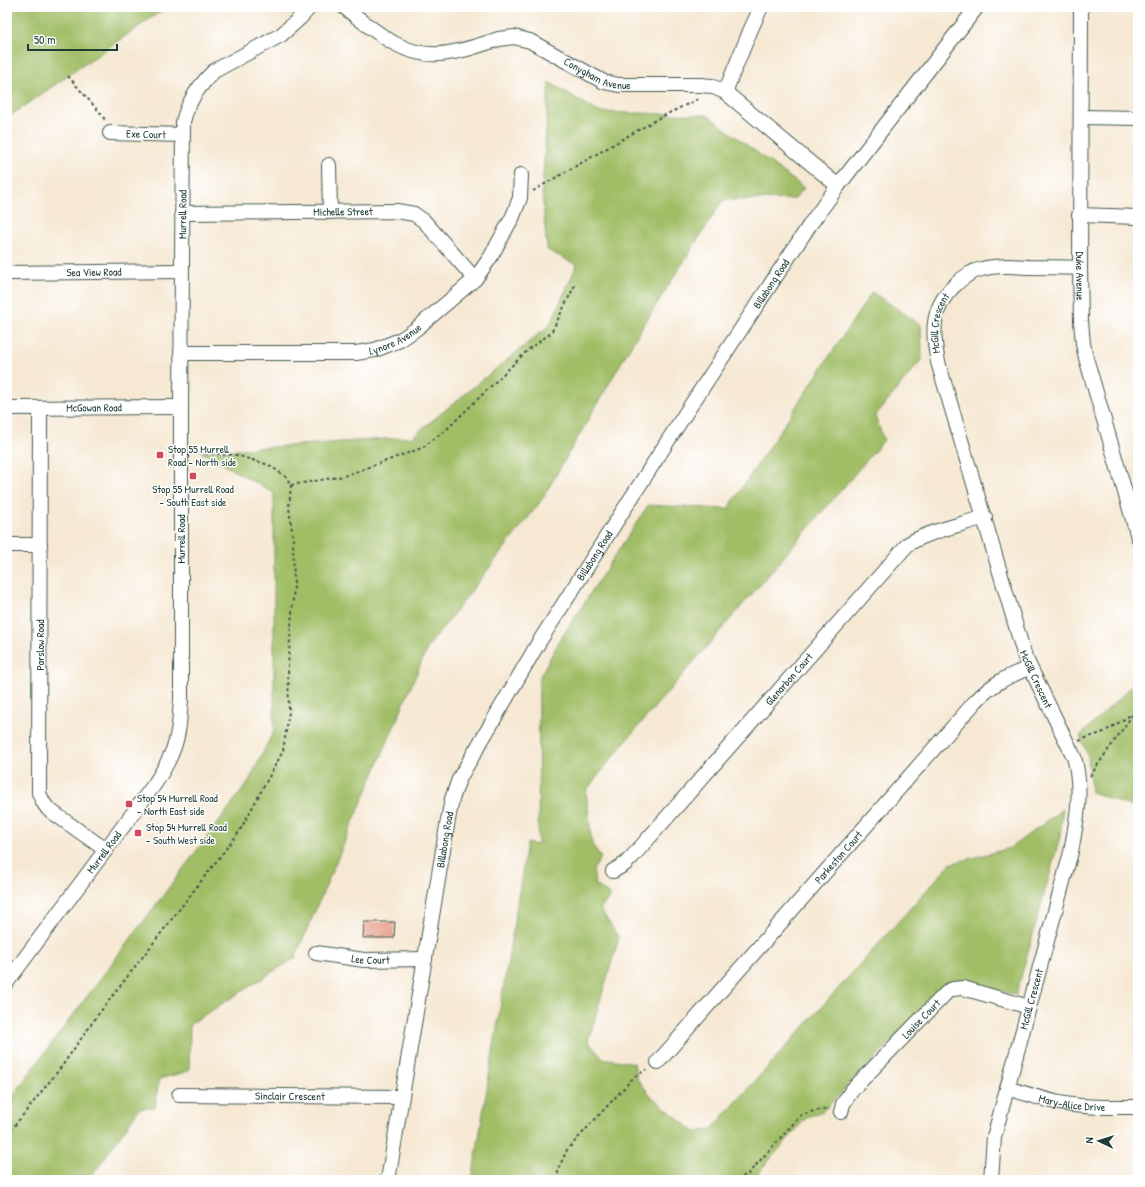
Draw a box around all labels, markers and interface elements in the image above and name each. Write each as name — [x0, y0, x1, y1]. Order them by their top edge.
scale bar — [28, 26, 117, 52]
text: 50 m — [34, 31, 55, 48]
street label: Conygham Avenue — [561, 54, 631, 92]
street label: Exe Court — [126, 126, 166, 142]
street label: Murrell Road — [175, 189, 190, 239]
street label: Michelle Street — [313, 204, 373, 219]
street label: Duke Avenue — [1073, 251, 1088, 301]
street label: Billabong Road — [750, 256, 793, 311]
street label: Sea View Road — [66, 265, 122, 279]
street label: McGill Crescent — [927, 290, 952, 355]
street label: Lynore Avenue — [368, 320, 425, 358]
street label: McGowan Road — [66, 400, 122, 415]
place label: Stop 55 Murrell Road - North side — [168, 442, 237, 469]
marker: Stop 55 Murrell Road - North side — [155, 450, 165, 460]
marker: Stop 55 Murrell Road - South East side — [188, 471, 198, 481]
place label: Stop 55 Murrell Road - South East side — [152, 482, 234, 509]
street label: Murrell Road — [174, 514, 188, 564]
street label: Billabong Road — [573, 527, 616, 583]
street label: Parslow Road — [33, 619, 47, 671]
street label: McGill Crescent — [1017, 648, 1056, 710]
street label: Glenarbon Court — [762, 650, 816, 708]
place label: Stop 54 Murrell Road - North East side — [137, 791, 219, 818]
marker: Stop 54 Murrell Road - North East side — [124, 799, 134, 809]
street label: Billabong Road — [433, 810, 457, 869]
place label: Stop 54 Murrell Road - South West side — [146, 820, 228, 847]
street label: Murrell Road — [84, 828, 125, 876]
marker: Stop 54 Murrell Road - South West side — [133, 828, 143, 838]
street label: Parkeston Court — [811, 828, 866, 886]
street label: Lee Court — [350, 951, 390, 967]
street label: McGill Crescent — [1016, 967, 1046, 1031]
street label: Louise Court — [899, 996, 943, 1041]
street label: Sinclair Crescent — [255, 1089, 325, 1103]
street label: Mary-Alice Drive — [1037, 1091, 1106, 1114]
north arrow — [1079, 1121, 1119, 1161]
text: N — [1082, 1137, 1096, 1144]

